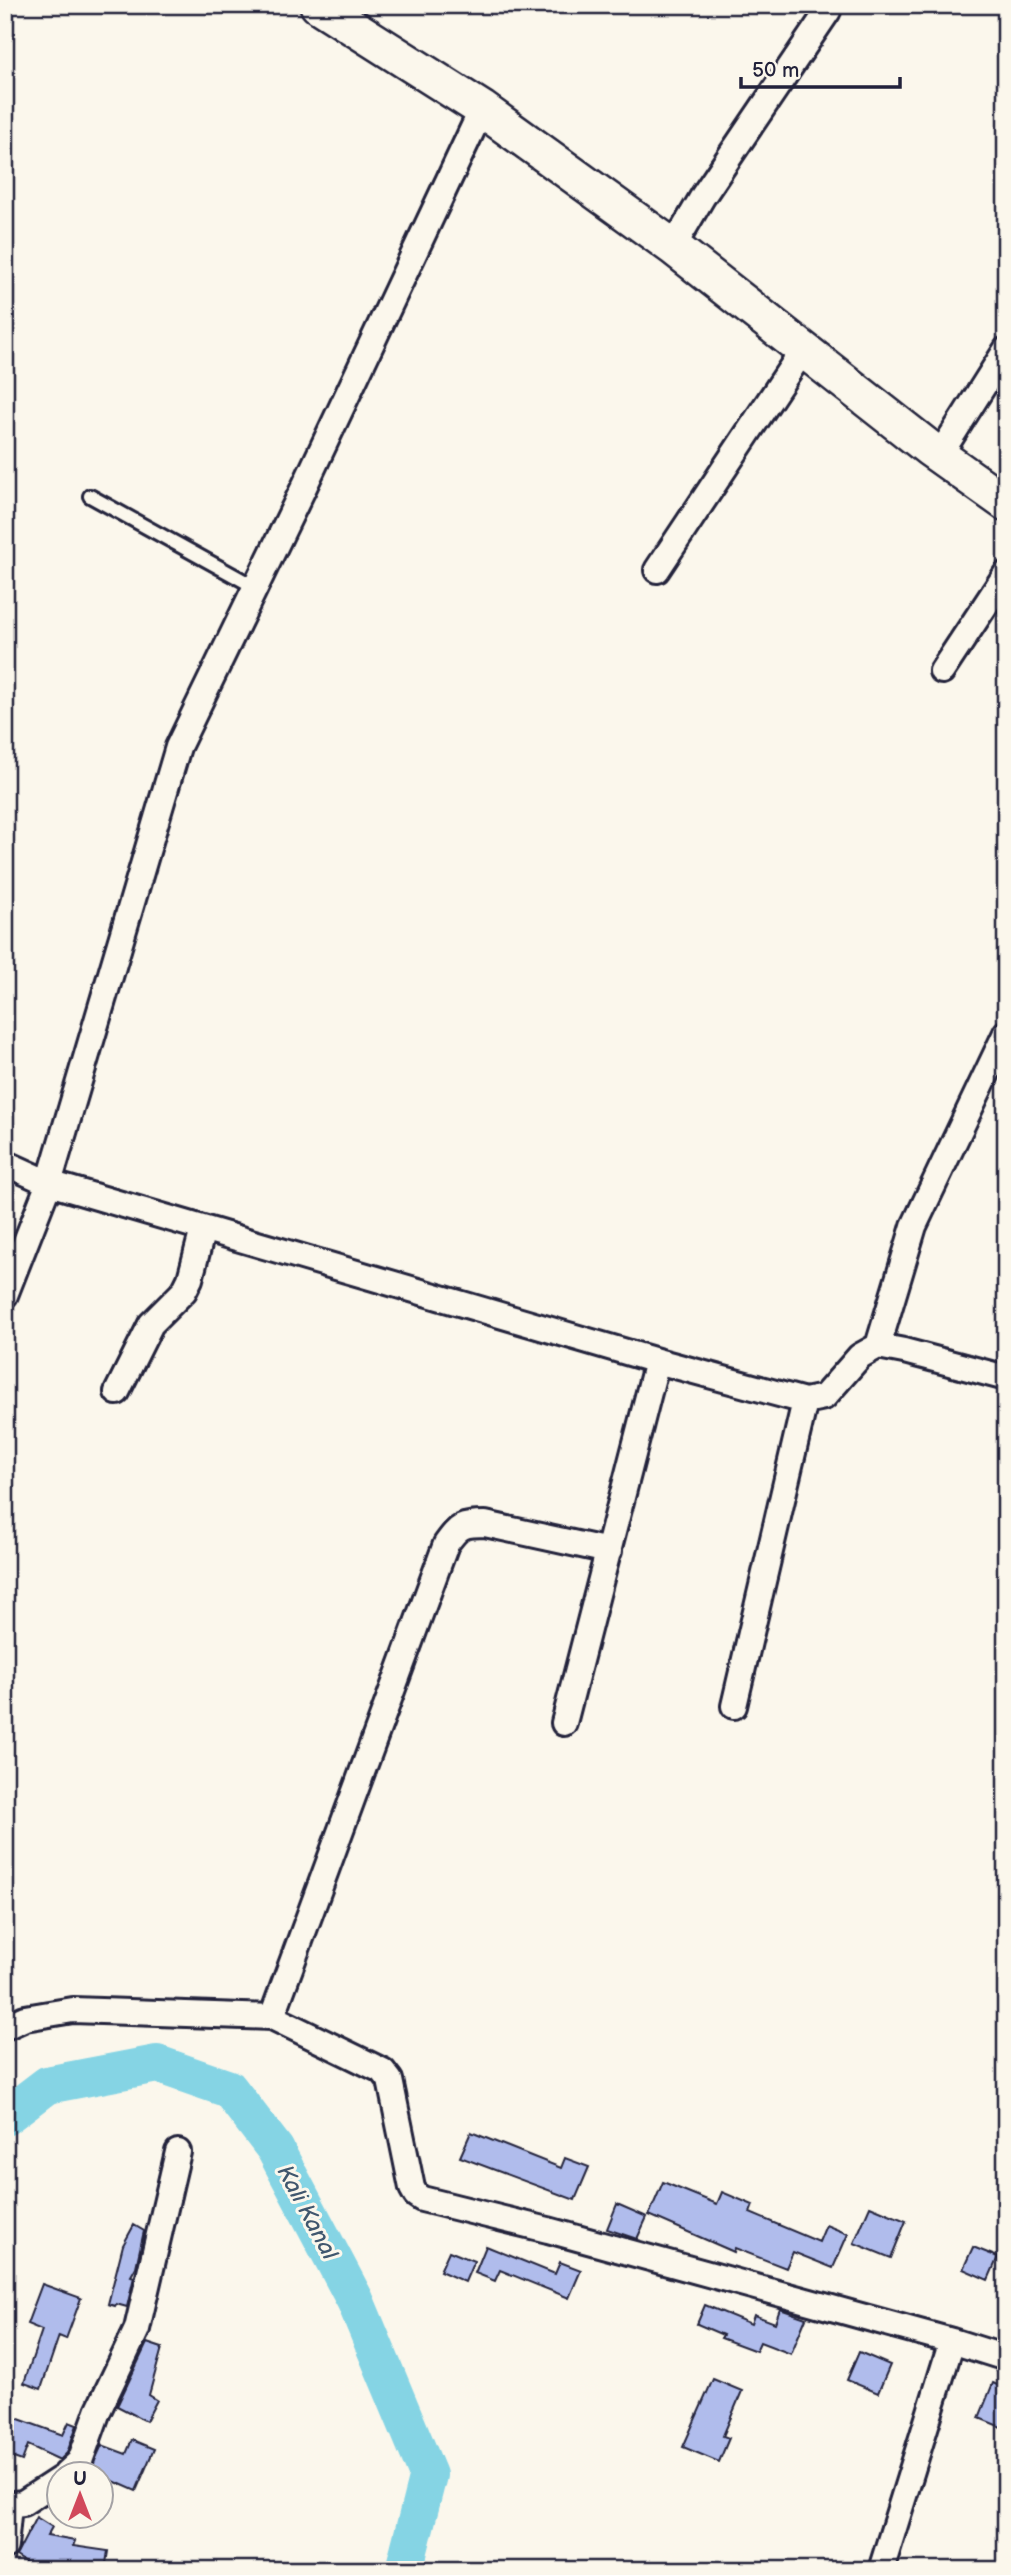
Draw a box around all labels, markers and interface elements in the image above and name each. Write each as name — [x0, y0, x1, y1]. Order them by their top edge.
scale bar — [741, 46, 901, 90]
text: 50 m — [752, 58, 799, 83]
water label: Kali Kanal — [271, 2160, 344, 2265]
north arrow — [46, 2460, 116, 2530]
text: U — [73, 2468, 87, 2491]

